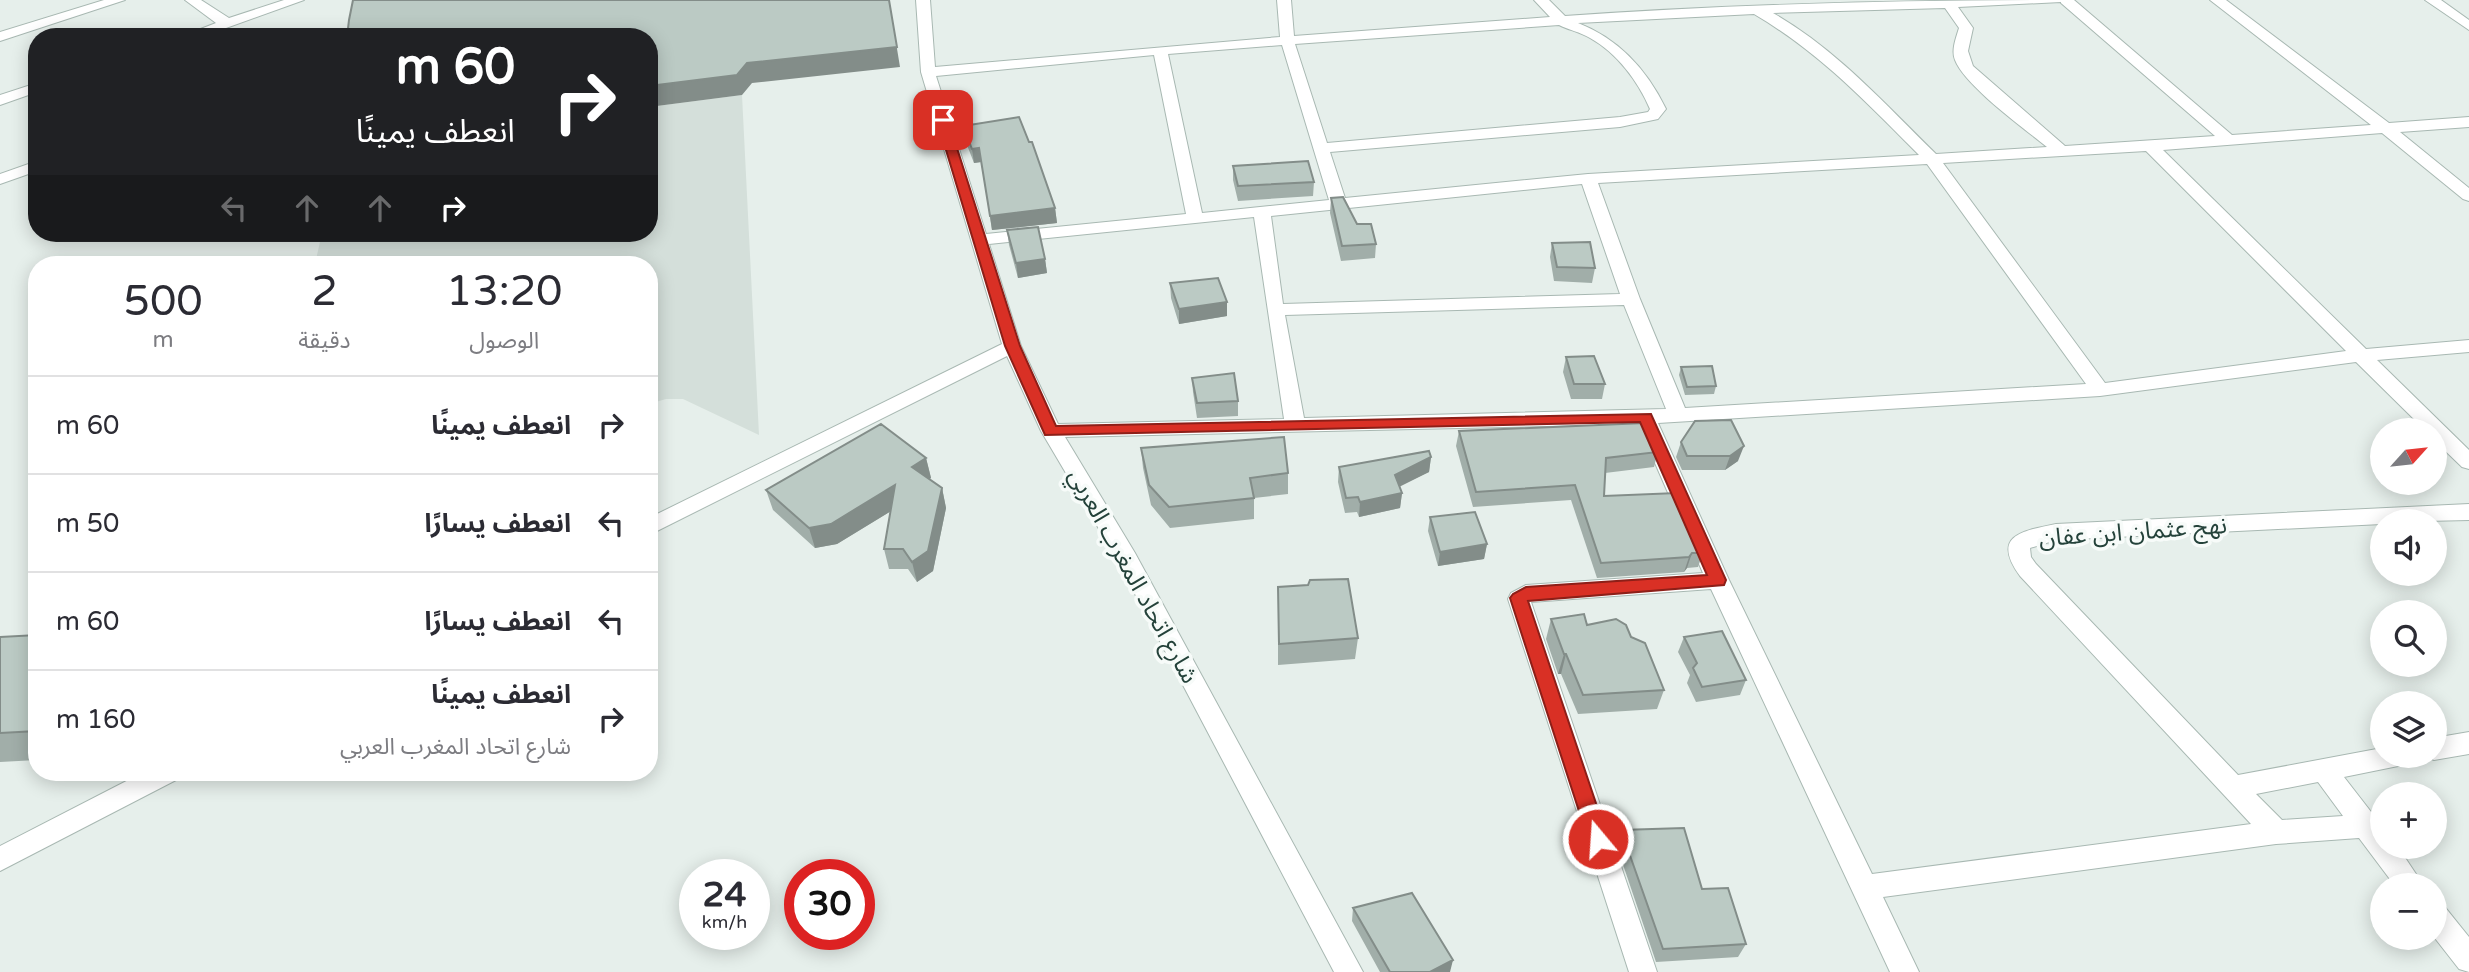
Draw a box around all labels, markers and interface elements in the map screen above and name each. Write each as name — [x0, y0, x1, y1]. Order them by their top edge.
text: 60 m — [396, 38, 515, 97]
icon: right — [539, 56, 630, 147]
pin — [913, 90, 973, 150]
icon: arrive — [924, 101, 962, 139]
text: انعطف يمينًا — [356, 113, 515, 151]
icon: left — [215, 189, 253, 227]
icon: ahead — [288, 189, 326, 227]
icon: ahead — [361, 189, 399, 227]
icon: right — [434, 189, 472, 227]
text: 2 — [311, 266, 338, 317]
text: 13:20 — [446, 266, 563, 317]
text: 500 — [124, 276, 203, 327]
text: m — [153, 326, 174, 354]
text: دقيقة — [298, 327, 351, 355]
text: الوصول — [469, 327, 539, 355]
icon: right — [592, 406, 630, 444]
text: 60 m — [56, 410, 119, 441]
text: انعطف يمينًا — [431, 410, 571, 441]
north arrow — [2370, 418, 2446, 495]
map controls — [2370, 418, 2447, 950]
street label: شارع اتحاد المغرب العربي — [1059, 464, 1204, 690]
icon: left — [592, 504, 630, 542]
text: 50 m — [56, 508, 119, 539]
text: انعطف يسارًا — [425, 508, 571, 539]
button: sound — [2370, 509, 2447, 586]
street label: نهج عثمان ابن عفان — [2038, 511, 2228, 555]
button: search — [2370, 600, 2447, 677]
icon: left — [592, 602, 630, 640]
text: 60 m — [56, 606, 119, 637]
text: انعطف يسارًا — [425, 606, 571, 637]
text: انعطف يمينًا — [431, 679, 571, 710]
button: layers — [2370, 691, 2447, 768]
icon: right — [592, 700, 630, 738]
text: 160 m — [56, 704, 136, 735]
text: شارع اتحاد المغرب العربي — [340, 733, 571, 761]
button: + — [2370, 782, 2447, 859]
position arrow — [1561, 802, 1635, 876]
speed limit sign: 30 — [784, 859, 875, 950]
button: − — [2370, 873, 2447, 950]
text: 24 — [703, 874, 746, 916]
text: km/h — [702, 911, 747, 933]

